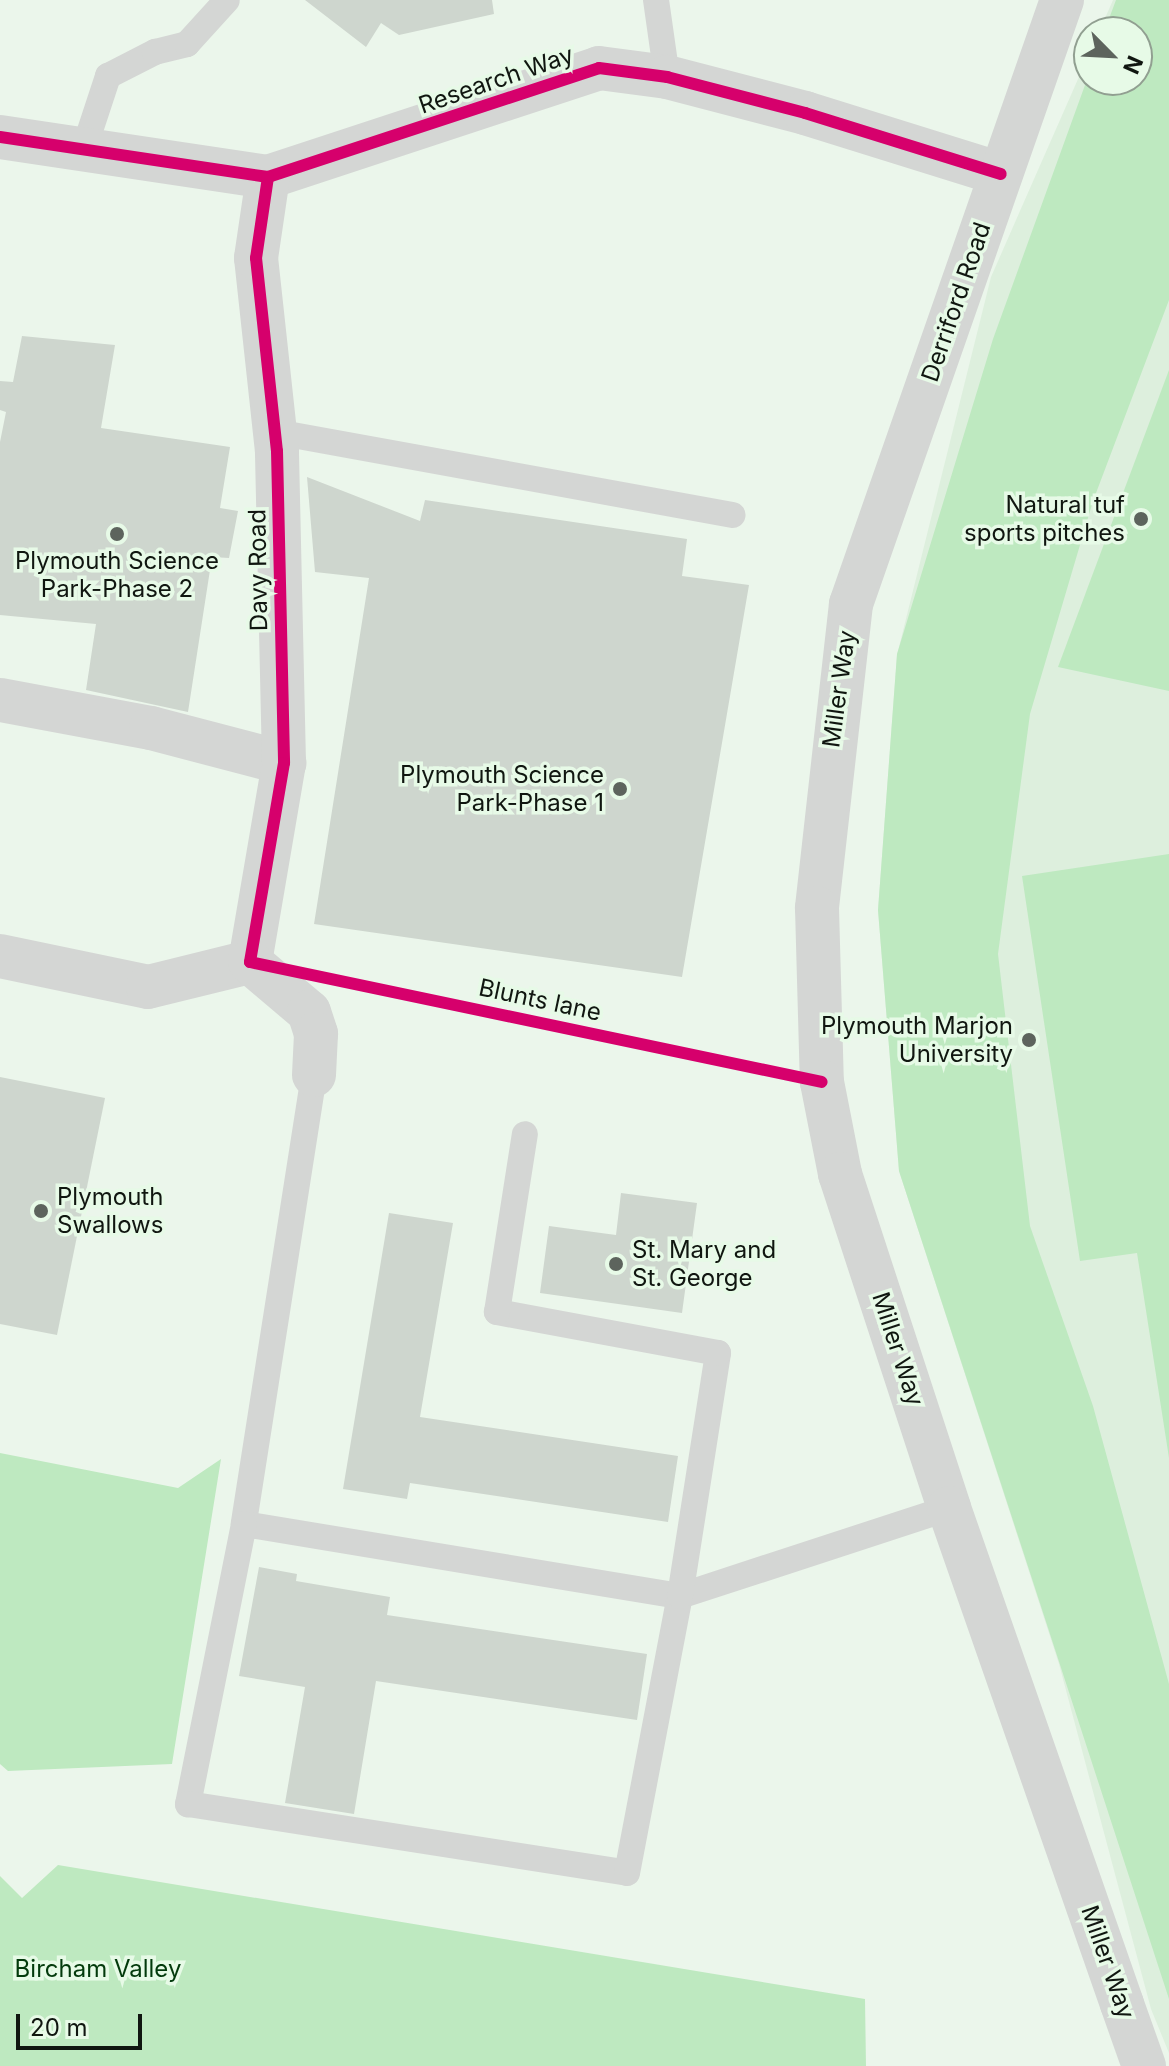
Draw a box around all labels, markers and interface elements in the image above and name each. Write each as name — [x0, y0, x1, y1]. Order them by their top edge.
north arrow — [1073, 16, 1153, 96]
street label: Research Way — [415, 40, 577, 120]
text: N — [1118, 52, 1148, 78]
street label: Derriford Road — [915, 219, 997, 385]
place label: Natural tuf sports pitches — [964, 491, 1125, 547]
street label: Davy Road — [243, 509, 273, 631]
marker: Natural tuf sports pitches — [1132, 510, 1150, 528]
marker: Plymouth Science Park-Phase 2 — [108, 525, 126, 543]
place label: Plymouth Science Park-Phase 2 — [15, 547, 219, 603]
street label: Miller Way — [817, 629, 861, 749]
place label: Plymouth Science Park-Phase 1 — [400, 761, 604, 817]
marker: Plymouth Science Park-Phase 1 — [611, 780, 629, 798]
street label: Blunts lane — [476, 973, 604, 1027]
place label: Plymouth Marjon University — [821, 1012, 1013, 1068]
marker: Plymouth Marjon University — [1020, 1031, 1038, 1049]
place label: Plymouth Swallows — [57, 1183, 163, 1239]
marker: Plymouth Swallows — [32, 1202, 50, 1220]
place label: St. Mary and St. George — [632, 1236, 776, 1292]
marker: St. Mary and St. George — [607, 1255, 625, 1273]
street label: Miller Way — [866, 1288, 930, 1410]
street label: Miller Way — [1075, 1902, 1141, 2022]
park label: Bircham Valley — [15, 1955, 181, 1983]
scale bar — [20, 1998, 146, 2048]
text: 20 m — [30, 2013, 88, 2042]

